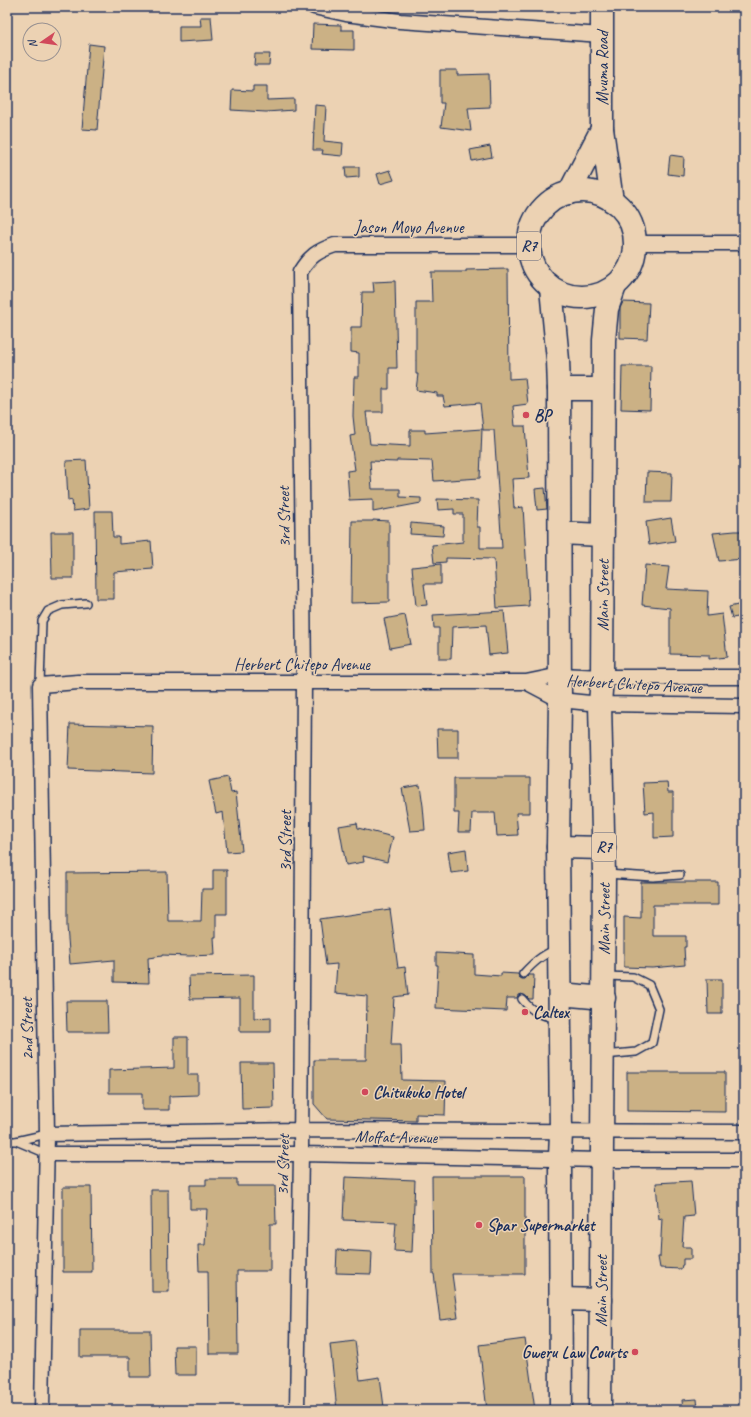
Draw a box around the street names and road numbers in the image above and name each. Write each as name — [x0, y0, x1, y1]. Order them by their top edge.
street label: Mvuma Road — [592, 29, 613, 105]
street label: Jason Moyo Avenue — [353, 217, 465, 238]
road number: R7 — [517, 232, 541, 260]
street label: 3rd Street — [273, 484, 295, 548]
street label: Main Street — [592, 557, 613, 631]
street label: Herbert Chitepo Avenue — [234, 654, 371, 675]
street label: Herbert Chitepo Avenue — [566, 670, 704, 698]
street label: 3rd Street — [275, 808, 296, 872]
road number: R7 — [592, 833, 616, 861]
street label: Main Street — [593, 881, 614, 955]
street label: 2nd Street — [16, 995, 38, 1061]
street label: Moffat Avenue — [355, 1126, 439, 1148]
street label: 3rd Street — [272, 1132, 294, 1196]
street label: Main Street — [590, 1253, 612, 1327]

